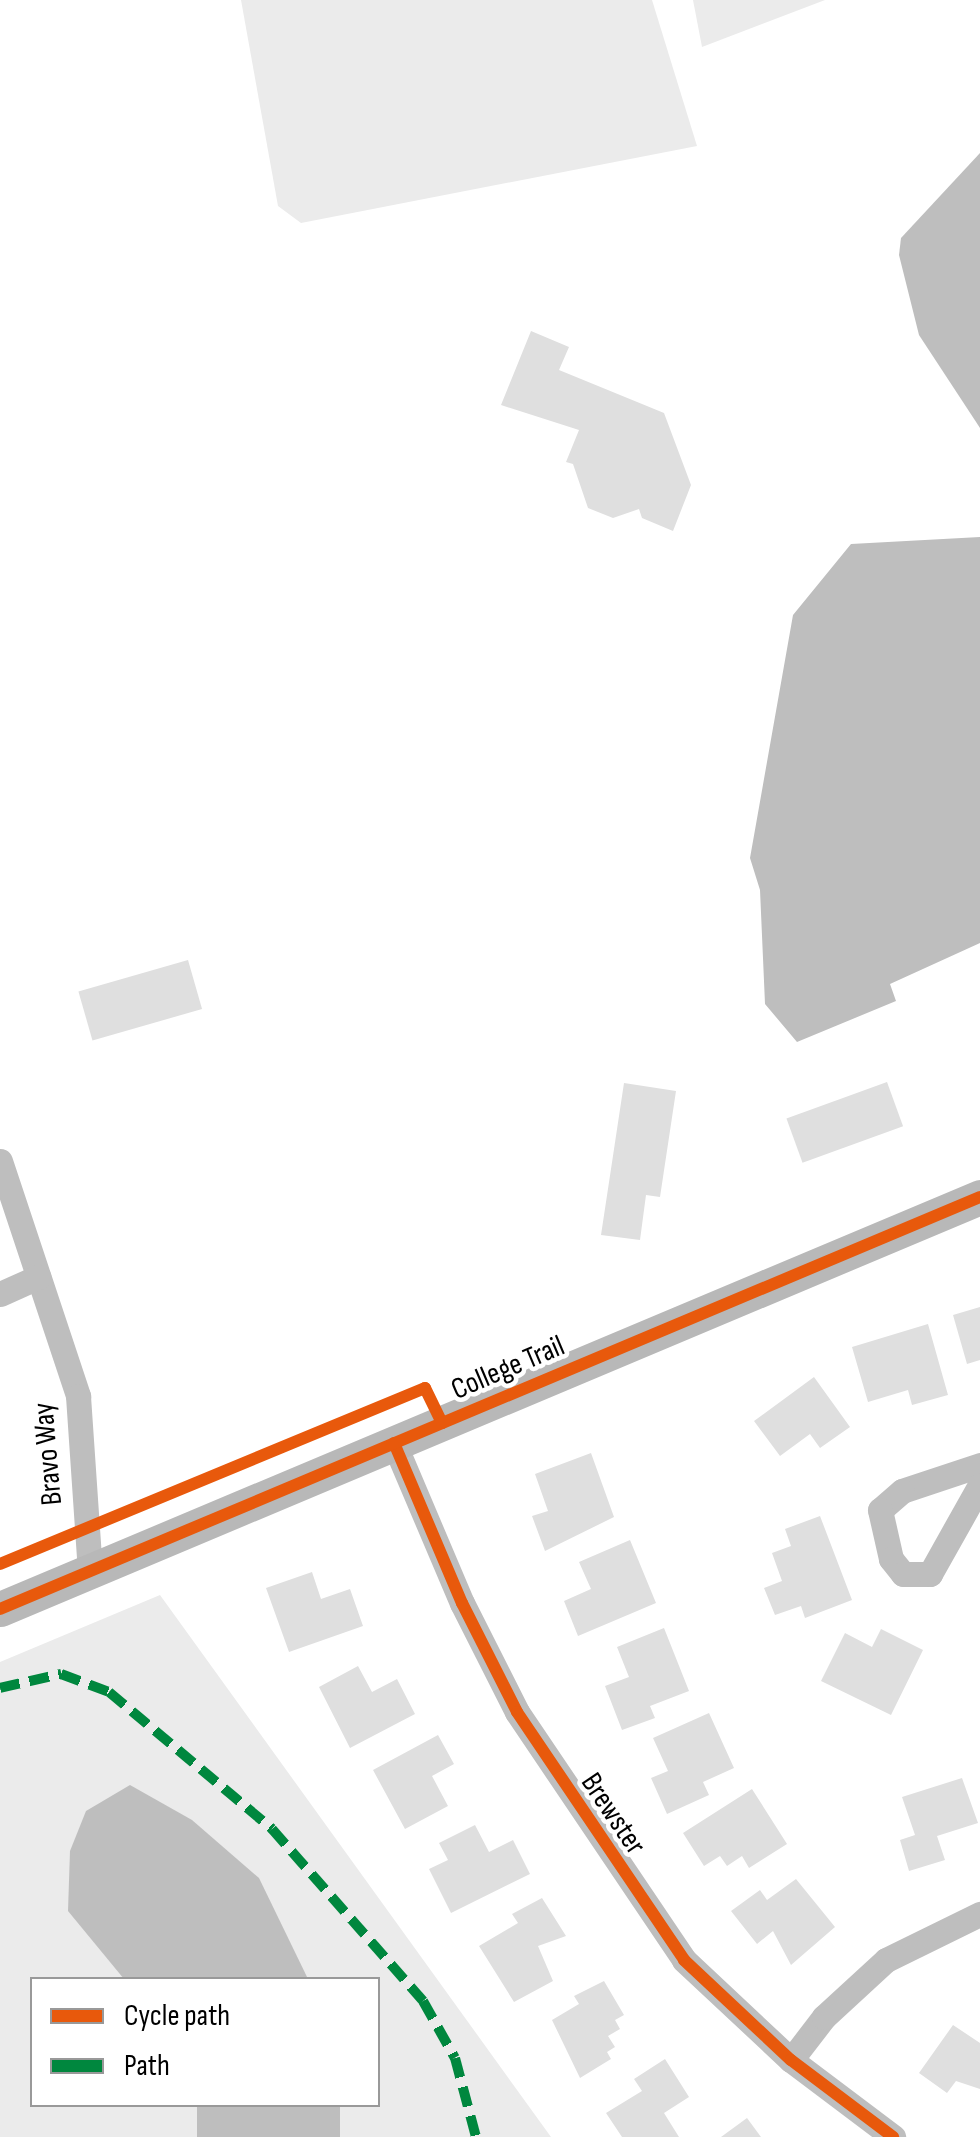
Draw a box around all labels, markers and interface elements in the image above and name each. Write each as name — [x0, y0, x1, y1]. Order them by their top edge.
street label: College Trail — [446, 1328, 570, 1408]
street label: Bravo Way — [26, 1401, 70, 1507]
street label: Brewster — [573, 1766, 653, 1862]
legend — [30, 1977, 380, 2107]
text: Cycle path — [124, 1998, 230, 2034]
text: Path — [124, 2048, 170, 2084]

